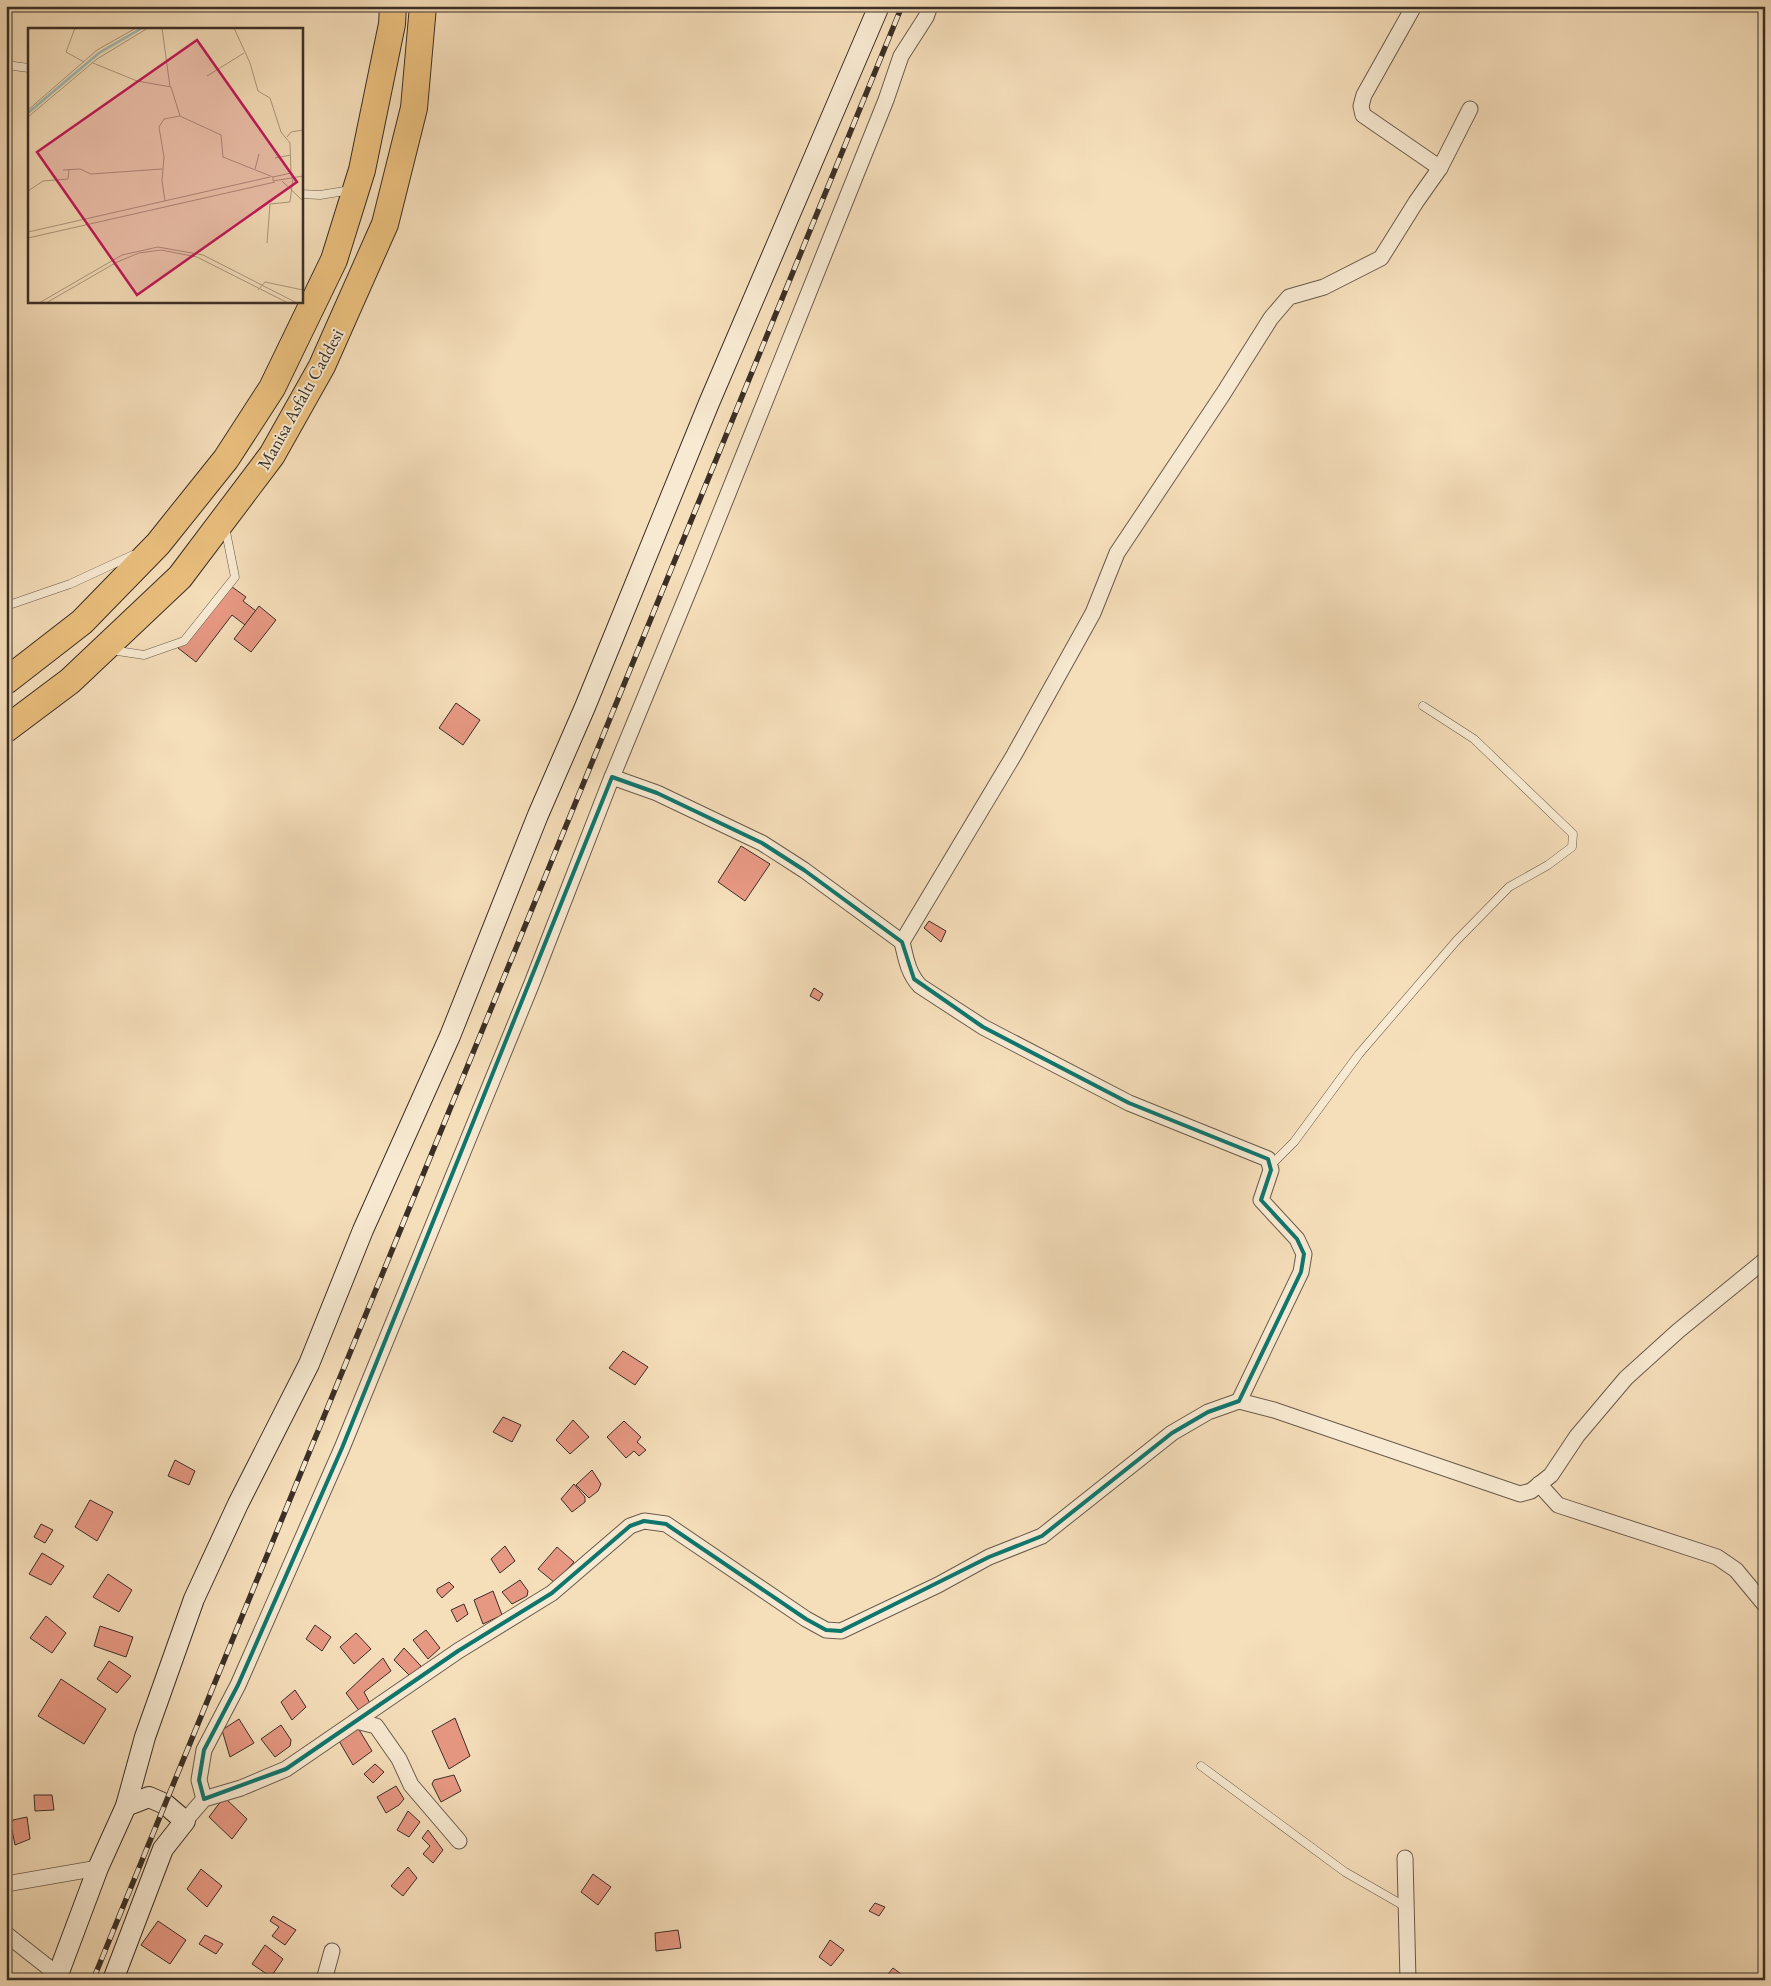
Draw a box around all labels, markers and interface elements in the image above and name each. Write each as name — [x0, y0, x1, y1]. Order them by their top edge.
inset map — [28, 28, 302, 302]
street label: Manisa Asfaltı Caddesi — [252, 324, 349, 474]

